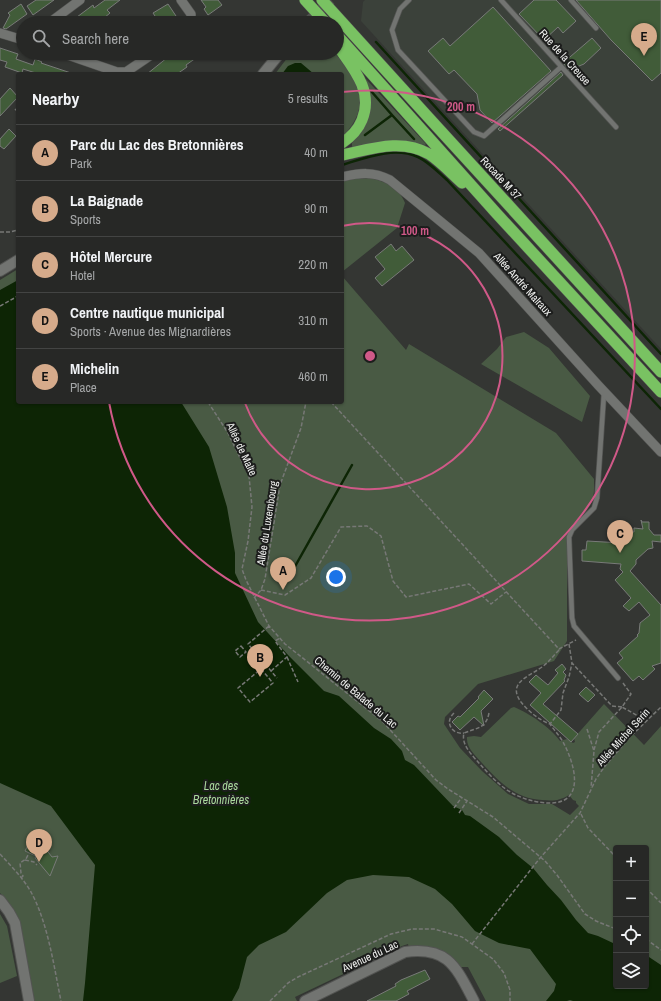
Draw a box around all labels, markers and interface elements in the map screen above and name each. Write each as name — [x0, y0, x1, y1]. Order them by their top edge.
search box — [16, 16, 344, 60]
pin: E — [631, 23, 657, 56]
street label: Rue de la Creuse — [536, 26, 594, 88]
icon: search — [30, 27, 52, 49]
text: Search here — [62, 28, 129, 49]
text: Nearby — [32, 87, 79, 110]
text: 5 results — [288, 90, 328, 107]
text: 200 m — [447, 99, 475, 115]
text: Parc du Lac des Bretonnières — [70, 134, 244, 155]
text: A — [41, 144, 49, 161]
text: 40 m — [304, 144, 328, 161]
street label: Rocade M 37 — [478, 154, 524, 202]
text: Park — [70, 155, 92, 172]
text: La Baignade — [70, 190, 143, 211]
text: B — [41, 200, 49, 217]
text: 90 m — [304, 200, 328, 217]
text: Sports — [70, 211, 101, 228]
text: 100 m — [401, 223, 429, 239]
text: Hôtel Mercure — [70, 246, 152, 267]
street label: Allée André Malraux — [490, 249, 556, 319]
text: C — [41, 256, 49, 273]
text: 220 m — [298, 256, 328, 273]
text: Hotel — [70, 267, 95, 284]
text: Centre nautique municipal — [70, 302, 224, 323]
text: D — [41, 312, 49, 329]
text: 310 m — [298, 312, 328, 329]
text: Sports · Avenue des Mignardières — [70, 323, 231, 340]
centre of rings — [363, 349, 377, 363]
text: Michelin — [70, 358, 119, 379]
text: E — [41, 368, 49, 385]
text: 460 m — [298, 368, 328, 385]
text: Place — [70, 379, 97, 396]
street label: Allée de Malte — [223, 419, 260, 478]
street label: Allée du Luxembourg — [253, 480, 281, 567]
pin: C — [607, 520, 633, 553]
pin: A — [270, 557, 296, 590]
your location — [326, 567, 346, 587]
pin: B — [247, 644, 273, 677]
street label: Chemin de Balade du Lac — [312, 653, 401, 731]
street label: Allée Michel Serin — [593, 705, 653, 770]
water label: Lac des Bretonnières — [193, 778, 249, 808]
pin: D — [26, 829, 52, 862]
map controls — [613, 845, 649, 989]
button: + — [613, 845, 649, 881]
button: − — [613, 881, 649, 917]
button: locate — [613, 917, 649, 953]
street label: Avenue du Lac — [339, 937, 401, 975]
button: layers — [613, 953, 649, 989]

